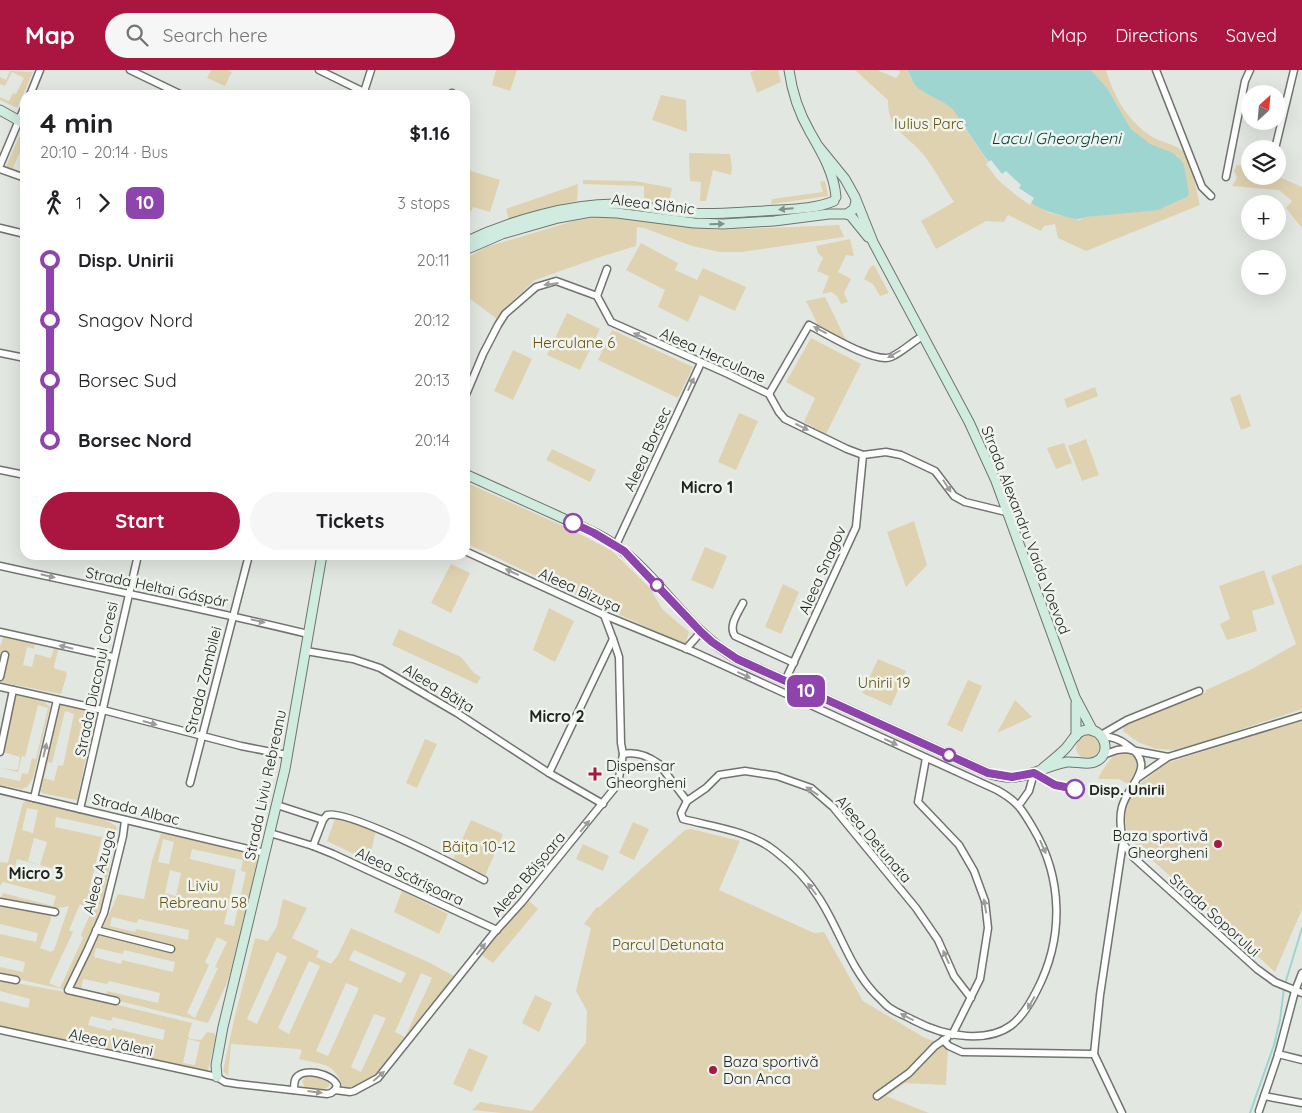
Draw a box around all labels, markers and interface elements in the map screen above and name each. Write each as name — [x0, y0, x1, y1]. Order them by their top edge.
search box — [105, 13, 455, 58]
text: Map — [25, 20, 75, 50]
icon: search — [123, 21, 151, 49]
text: Search here — [163, 23, 268, 47]
text: Map — [1050, 24, 1087, 47]
text: Directions — [1115, 24, 1198, 47]
text: Saved — [1226, 24, 1277, 47]
north arrow — [1241, 85, 1286, 130]
map controls — [1241, 85, 1286, 295]
text: 4 min — [40, 105, 113, 140]
park label: Iulius Parc — [894, 114, 964, 133]
text: $1.16 — [410, 121, 450, 145]
water label: Lacul Gheorgheni — [991, 128, 1122, 148]
button: layers — [1241, 140, 1286, 185]
text: 20:10 – 20:14 · Bus — [40, 142, 168, 162]
icon: walk — [40, 189, 68, 217]
icon: forward — [90, 189, 118, 217]
street label: Aleea Slănic — [610, 189, 696, 219]
text: 10 — [136, 191, 154, 214]
text: 1 — [76, 193, 82, 213]
text: 3 stops — [398, 193, 450, 213]
button: + — [1241, 195, 1286, 240]
one-way arrow — [778, 205, 794, 213]
one-way arrow — [709, 220, 725, 228]
text: Disp. Unirii — [78, 248, 174, 272]
text: 20:11 — [417, 250, 450, 270]
button: − — [1241, 250, 1286, 295]
one-way arrow — [543, 280, 559, 288]
text: Snagov Nord — [78, 308, 193, 332]
text: 20:12 — [414, 310, 450, 330]
street label: Aleea Herculane — [657, 323, 769, 387]
one-way arrow — [812, 326, 827, 334]
one-way arrow — [633, 331, 647, 339]
park label: Herculane 6 — [533, 333, 615, 352]
one-way arrow — [887, 350, 902, 358]
text: Borsec Sud — [78, 368, 177, 392]
text: 20:13 — [414, 370, 450, 390]
one-way arrow — [687, 376, 695, 391]
street label: Aleea Borsec — [619, 404, 675, 494]
street label: Strada Alexandru Vaida Voevod — [977, 423, 1075, 637]
one-way arrow — [795, 424, 809, 432]
text: Borsec Nord — [78, 428, 192, 452]
text: 20:14 — [415, 430, 450, 450]
district label: Micro 1 — [681, 477, 733, 497]
one-way arrow — [942, 480, 951, 493]
button: Start — [40, 492, 240, 550]
button: Tickets — [250, 492, 450, 550]
unlabelled marker — [563, 513, 583, 533]
street label: Aleea Snagov — [794, 523, 850, 617]
street label: Strada Heltai Gáspár — [84, 563, 230, 611]
street label: Aleea Bizușa — [536, 563, 624, 617]
one-way arrow — [505, 568, 519, 576]
one-way arrow — [40, 573, 56, 581]
unlabelled marker — [650, 578, 664, 592]
street label: Strada Diaconul Coresi — [70, 600, 122, 758]
one-way arrow — [250, 618, 265, 626]
street label: Strada Zambilei — [180, 624, 226, 736]
one-way arrow — [58, 643, 73, 651]
street label: Aleea Băița — [400, 659, 478, 717]
one-way arrow — [737, 671, 751, 679]
park label: Unirii 19 — [858, 673, 910, 692]
line badge: 10 — [784, 675, 828, 707]
text: 10 — [797, 679, 815, 702]
district label: Micro 2 — [529, 706, 585, 726]
street label: Strada Liviu Rebreanu — [240, 708, 290, 862]
one-way arrow — [142, 719, 157, 727]
one-way arrow — [884, 739, 898, 747]
one-way arrow — [41, 743, 49, 758]
unlabelled marker — [942, 748, 956, 762]
place label: Dispensar Gheorgheni — [606, 756, 686, 792]
marker: Dispensar Gheorgheni — [588, 767, 602, 781]
marker: Disp. Unirii — [1065, 779, 1085, 799]
place label: Disp. Unirii — [1089, 780, 1165, 799]
one-way arrow — [806, 786, 819, 795]
street label: Strada Albac — [90, 789, 182, 829]
street label: Aleea Detunata — [832, 791, 916, 887]
one-way arrow — [579, 820, 590, 833]
place label: Baza sportivă Gheorgheni — [1113, 826, 1208, 862]
street label: Aleea Azuga — [79, 828, 119, 916]
street label: Aleea Băișoara — [487, 828, 569, 920]
park label: Băița 10-12 — [442, 837, 516, 856]
marker: Baza sportivă Gheorgheni — [1212, 838, 1224, 850]
one-way arrow — [1039, 840, 1047, 854]
street label: Aleea Scărișoara — [353, 843, 467, 909]
district label: Micro 3 — [9, 863, 63, 883]
street label: Strada Soporului — [1166, 869, 1264, 961]
park label: Liviu Rebreanu 58 — [159, 876, 247, 912]
one-way arrow — [807, 883, 818, 896]
one-way arrow — [981, 898, 989, 914]
park label: Parcul Detunata — [612, 935, 724, 954]
one-way arrow — [475, 943, 486, 956]
one-way arrow — [941, 950, 949, 964]
one-way arrow — [1026, 996, 1035, 1009]
one-way arrow — [899, 1013, 914, 1021]
street label: Aleea Văleni — [67, 1024, 155, 1060]
place label: Baza sportivă Dan Anca — [723, 1052, 818, 1088]
marker: Baza sportivă Dan Anca — [707, 1064, 719, 1076]
one-way arrow — [372, 1070, 385, 1081]
one-way arrow — [307, 1088, 323, 1096]

